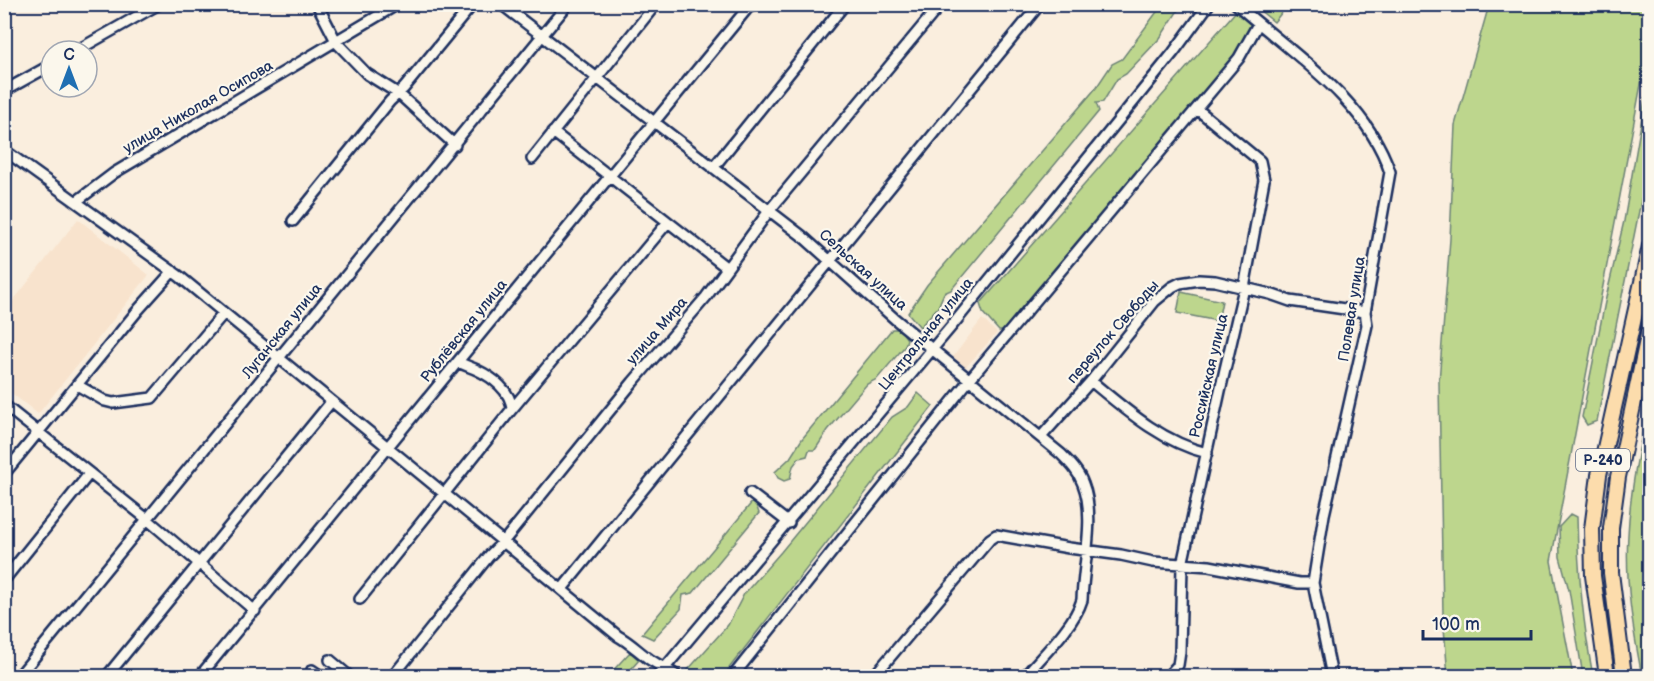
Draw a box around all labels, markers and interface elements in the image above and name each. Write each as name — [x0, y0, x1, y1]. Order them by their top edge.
north arrow — [39, 39, 99, 99]
text: С — [63, 46, 75, 65]
street label: улица Николая Осипова — [120, 56, 276, 158]
street label: Сельская улица — [815, 225, 911, 315]
street label: Полевая улица — [1334, 255, 1370, 363]
street label: Центральная улица — [875, 274, 977, 394]
street label: Рублёвская улица — [417, 276, 511, 386]
street label: переулок Свободы — [1063, 277, 1163, 387]
street label: Луганская улица — [237, 279, 326, 383]
street label: улица Мира — [622, 293, 692, 369]
street label: Российская улица — [1185, 312, 1233, 440]
road number: Р-240 — [1576, 449, 1630, 471]
scale bar — [1423, 603, 1531, 641]
text: 100 m — [1432, 614, 1480, 635]

